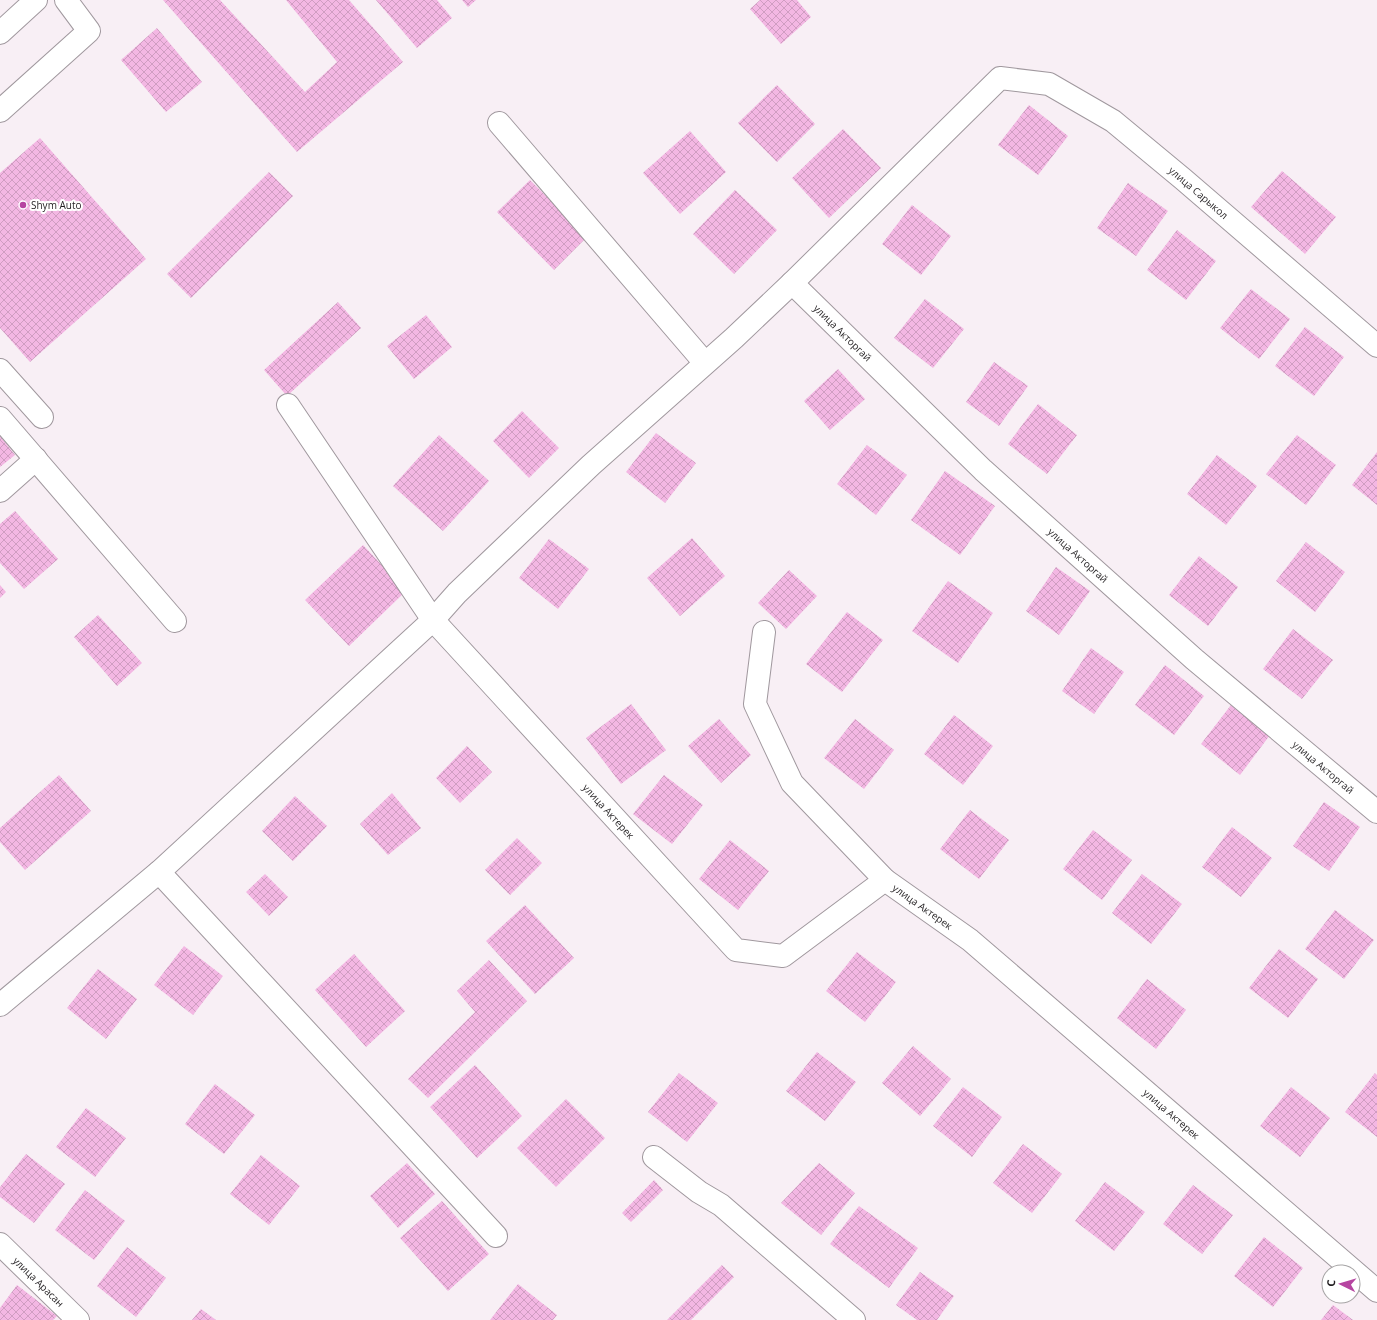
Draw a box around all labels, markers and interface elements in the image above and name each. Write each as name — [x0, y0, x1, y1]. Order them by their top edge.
street label: улица Сарыкол — [1166, 163, 1231, 222]
place label: Shym Auto — [31, 198, 82, 212]
marker: Shym Auto — [18, 200, 28, 210]
street label: улица Акторгай — [811, 301, 875, 364]
street label: улица Акторгай — [1045, 525, 1111, 586]
street label: улица Акторгай — [1290, 737, 1357, 797]
street label: улица Актерек — [580, 781, 638, 843]
street label: улица Актерек — [890, 881, 956, 933]
street label: улица Актерек — [1140, 1085, 1203, 1143]
street label: улица Арасан — [10, 1254, 67, 1310]
north arrow — [1321, 1264, 1361, 1304]
text: С — [1323, 1279, 1338, 1287]

